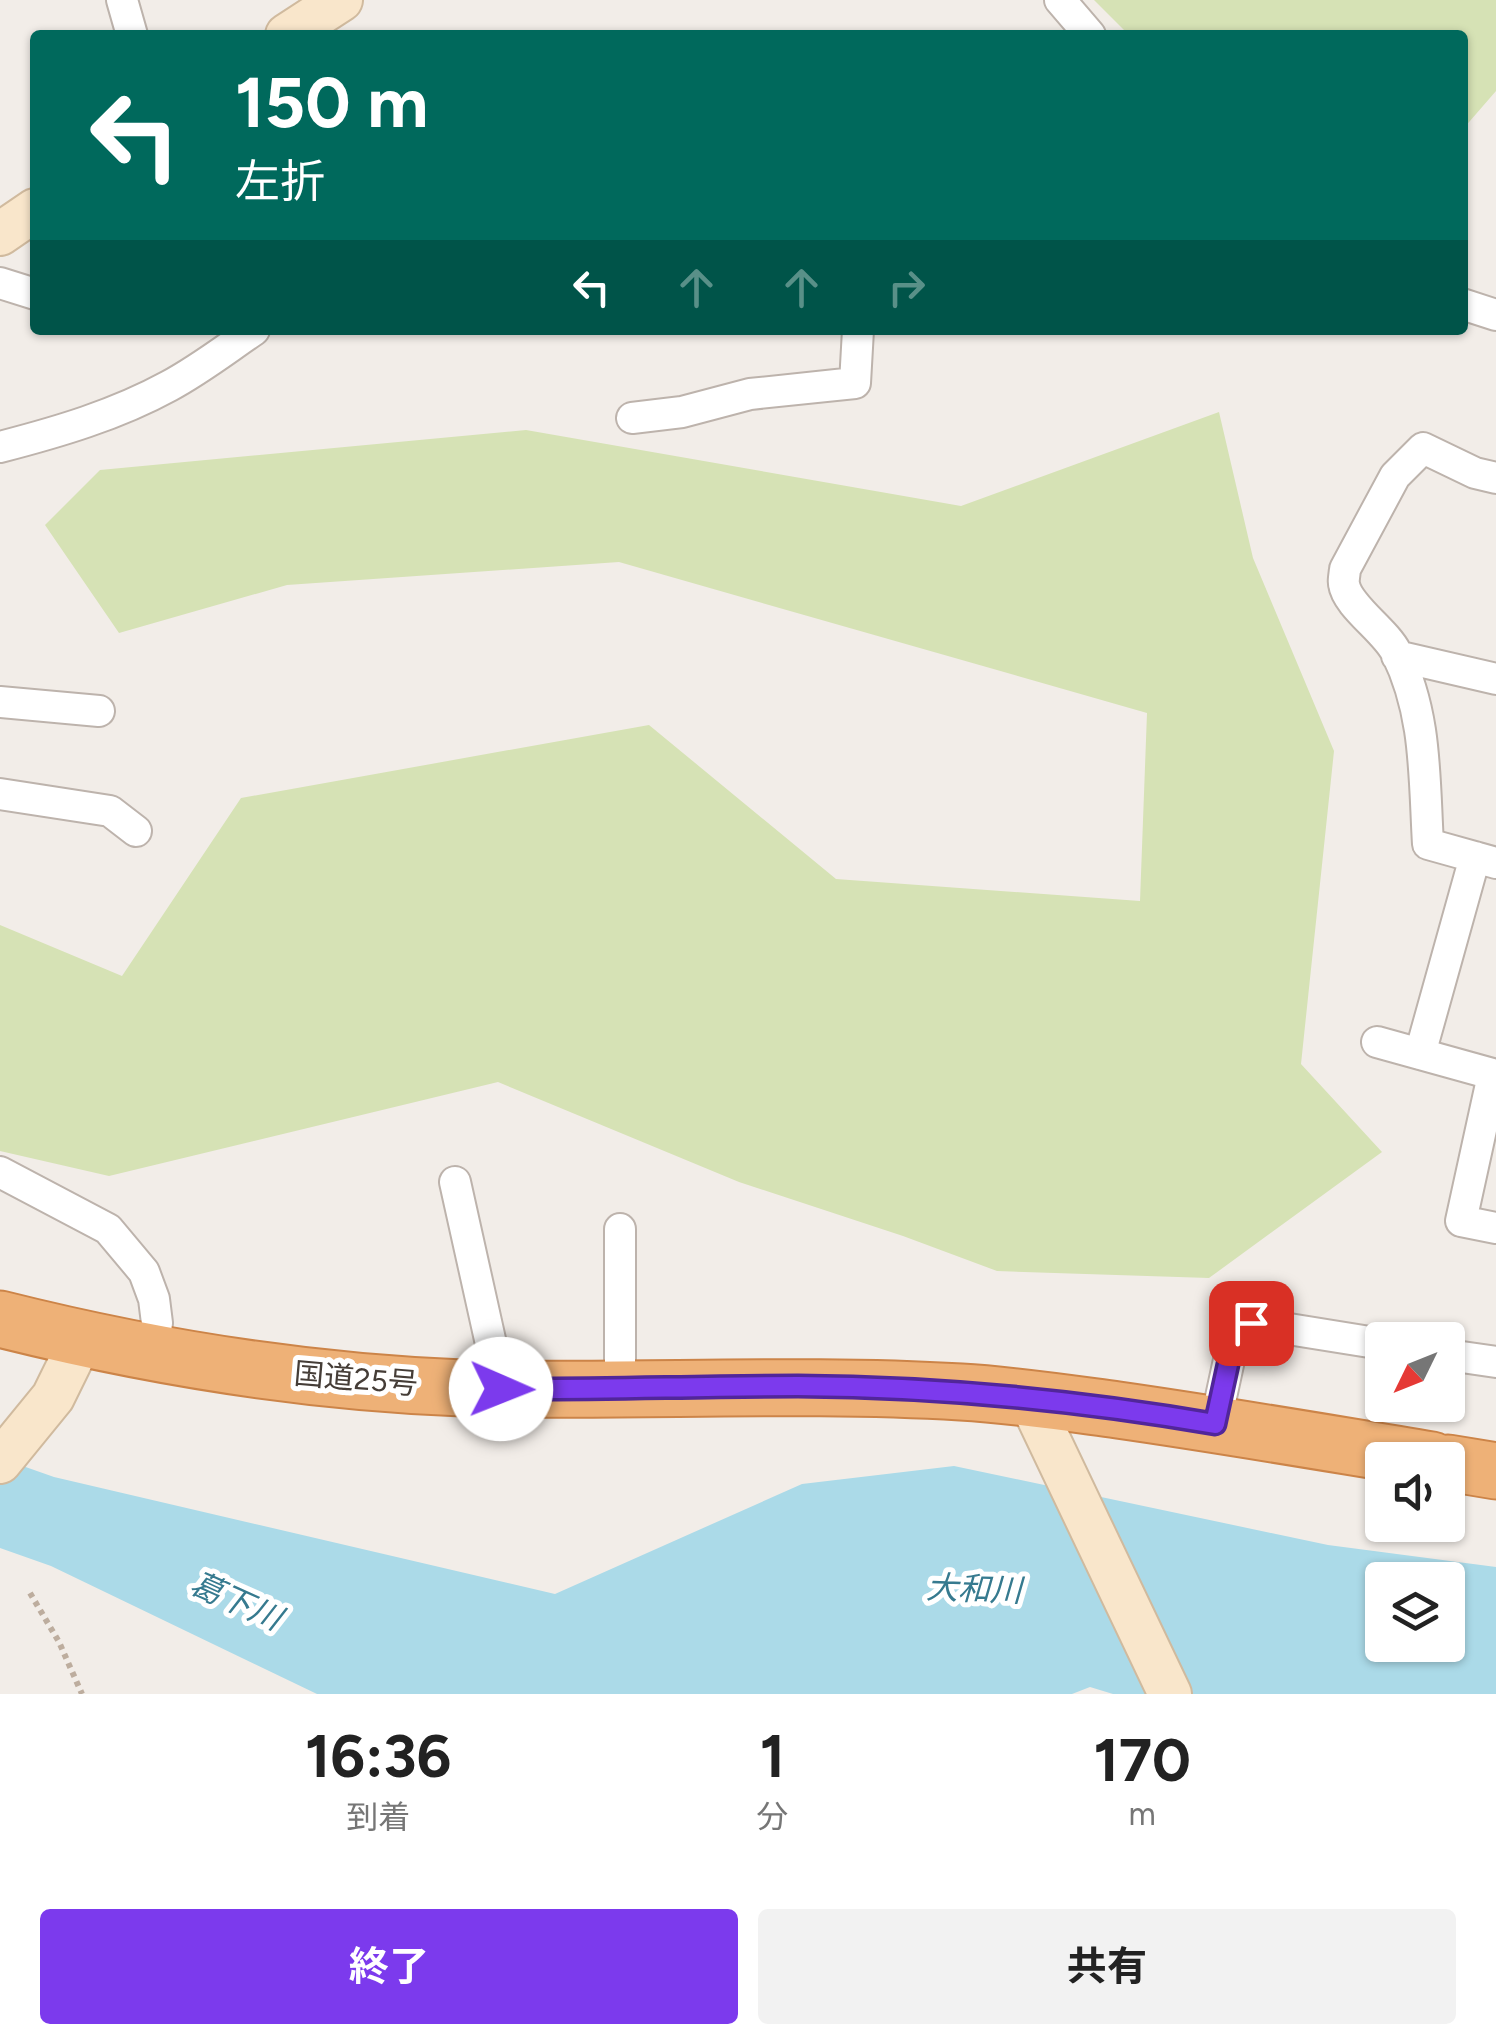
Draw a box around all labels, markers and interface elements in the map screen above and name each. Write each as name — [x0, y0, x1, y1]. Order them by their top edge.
text: 150 m — [235, 60, 428, 145]
icon: left — [70, 70, 200, 200]
text: 左折 — [235, 154, 325, 208]
icon: left — [564, 260, 619, 315]
icon: ahead — [669, 260, 724, 315]
icon: ahead — [774, 260, 829, 315]
icon: right — [879, 260, 934, 315]
pin — [1209, 1281, 1294, 1366]
icon: arrive — [1224, 1296, 1279, 1351]
north arrow — [1365, 1322, 1465, 1422]
map controls — [1365, 1322, 1465, 1662]
position arrow — [449, 1337, 553, 1441]
street label: 国道25号 — [293, 1355, 419, 1402]
button: sound — [1365, 1442, 1465, 1542]
button: layers — [1365, 1562, 1465, 1662]
water label: 葛下川 — [184, 1564, 290, 1639]
water label: 大和川 — [925, 1568, 1026, 1610]
text: 16:36 — [305, 1720, 451, 1792]
text: 1 — [760, 1720, 785, 1792]
text: 170 — [1093, 1724, 1191, 1796]
text: m — [1129, 1795, 1156, 1833]
text: 到着 — [346, 1798, 410, 1836]
text: 分 — [756, 1798, 788, 1836]
button: 終了 — [40, 1909, 738, 2024]
button: 共有 — [758, 1909, 1456, 2024]

